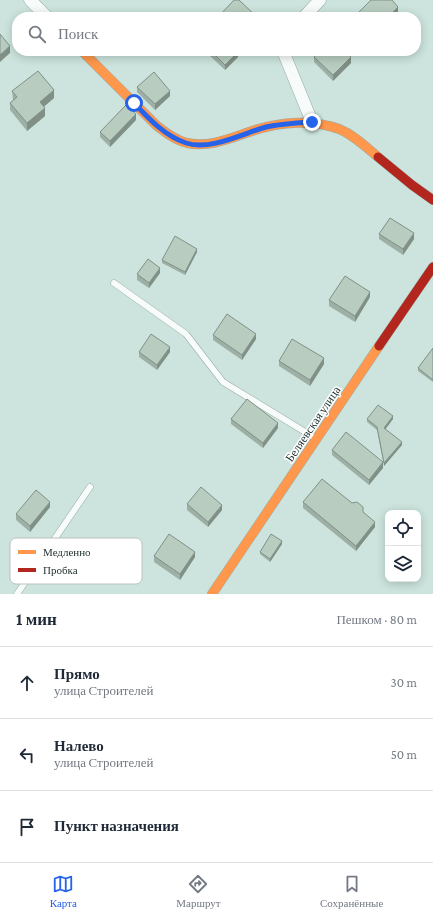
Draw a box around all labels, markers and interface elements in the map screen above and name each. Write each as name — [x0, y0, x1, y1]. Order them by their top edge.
search box — [12, 12, 421, 56]
icon: search — [26, 23, 48, 45]
text: Поиск — [58, 26, 98, 42]
route start — [125, 94, 143, 112]
route end — [303, 113, 321, 131]
street label: Беляевская улица — [282, 383, 344, 465]
map controls — [385, 510, 421, 582]
button: locate — [385, 510, 421, 546]
legend — [10, 538, 142, 584]
text: Медленно — [43, 546, 91, 558]
button: layers — [385, 546, 421, 582]
text: Пробка — [43, 564, 78, 576]
text: 1 мин — [16, 610, 57, 629]
text: Пешком · 80 m — [336, 612, 417, 627]
text: Прямо — [54, 666, 100, 682]
icon: ahead — [16, 672, 38, 694]
text: 30 m — [391, 675, 417, 690]
text: улица Строителей — [54, 683, 154, 698]
text: Налево — [54, 738, 104, 754]
icon: left — [16, 744, 38, 766]
text: 50 m — [391, 747, 417, 762]
text: улица Строителей — [54, 755, 154, 770]
icon: arrive — [16, 816, 38, 838]
text: Пункт назначения — [54, 818, 179, 834]
tab: Карта — [50, 873, 77, 909]
tab: Маршрут — [176, 873, 221, 909]
tab: Сохранённые — [320, 873, 383, 909]

